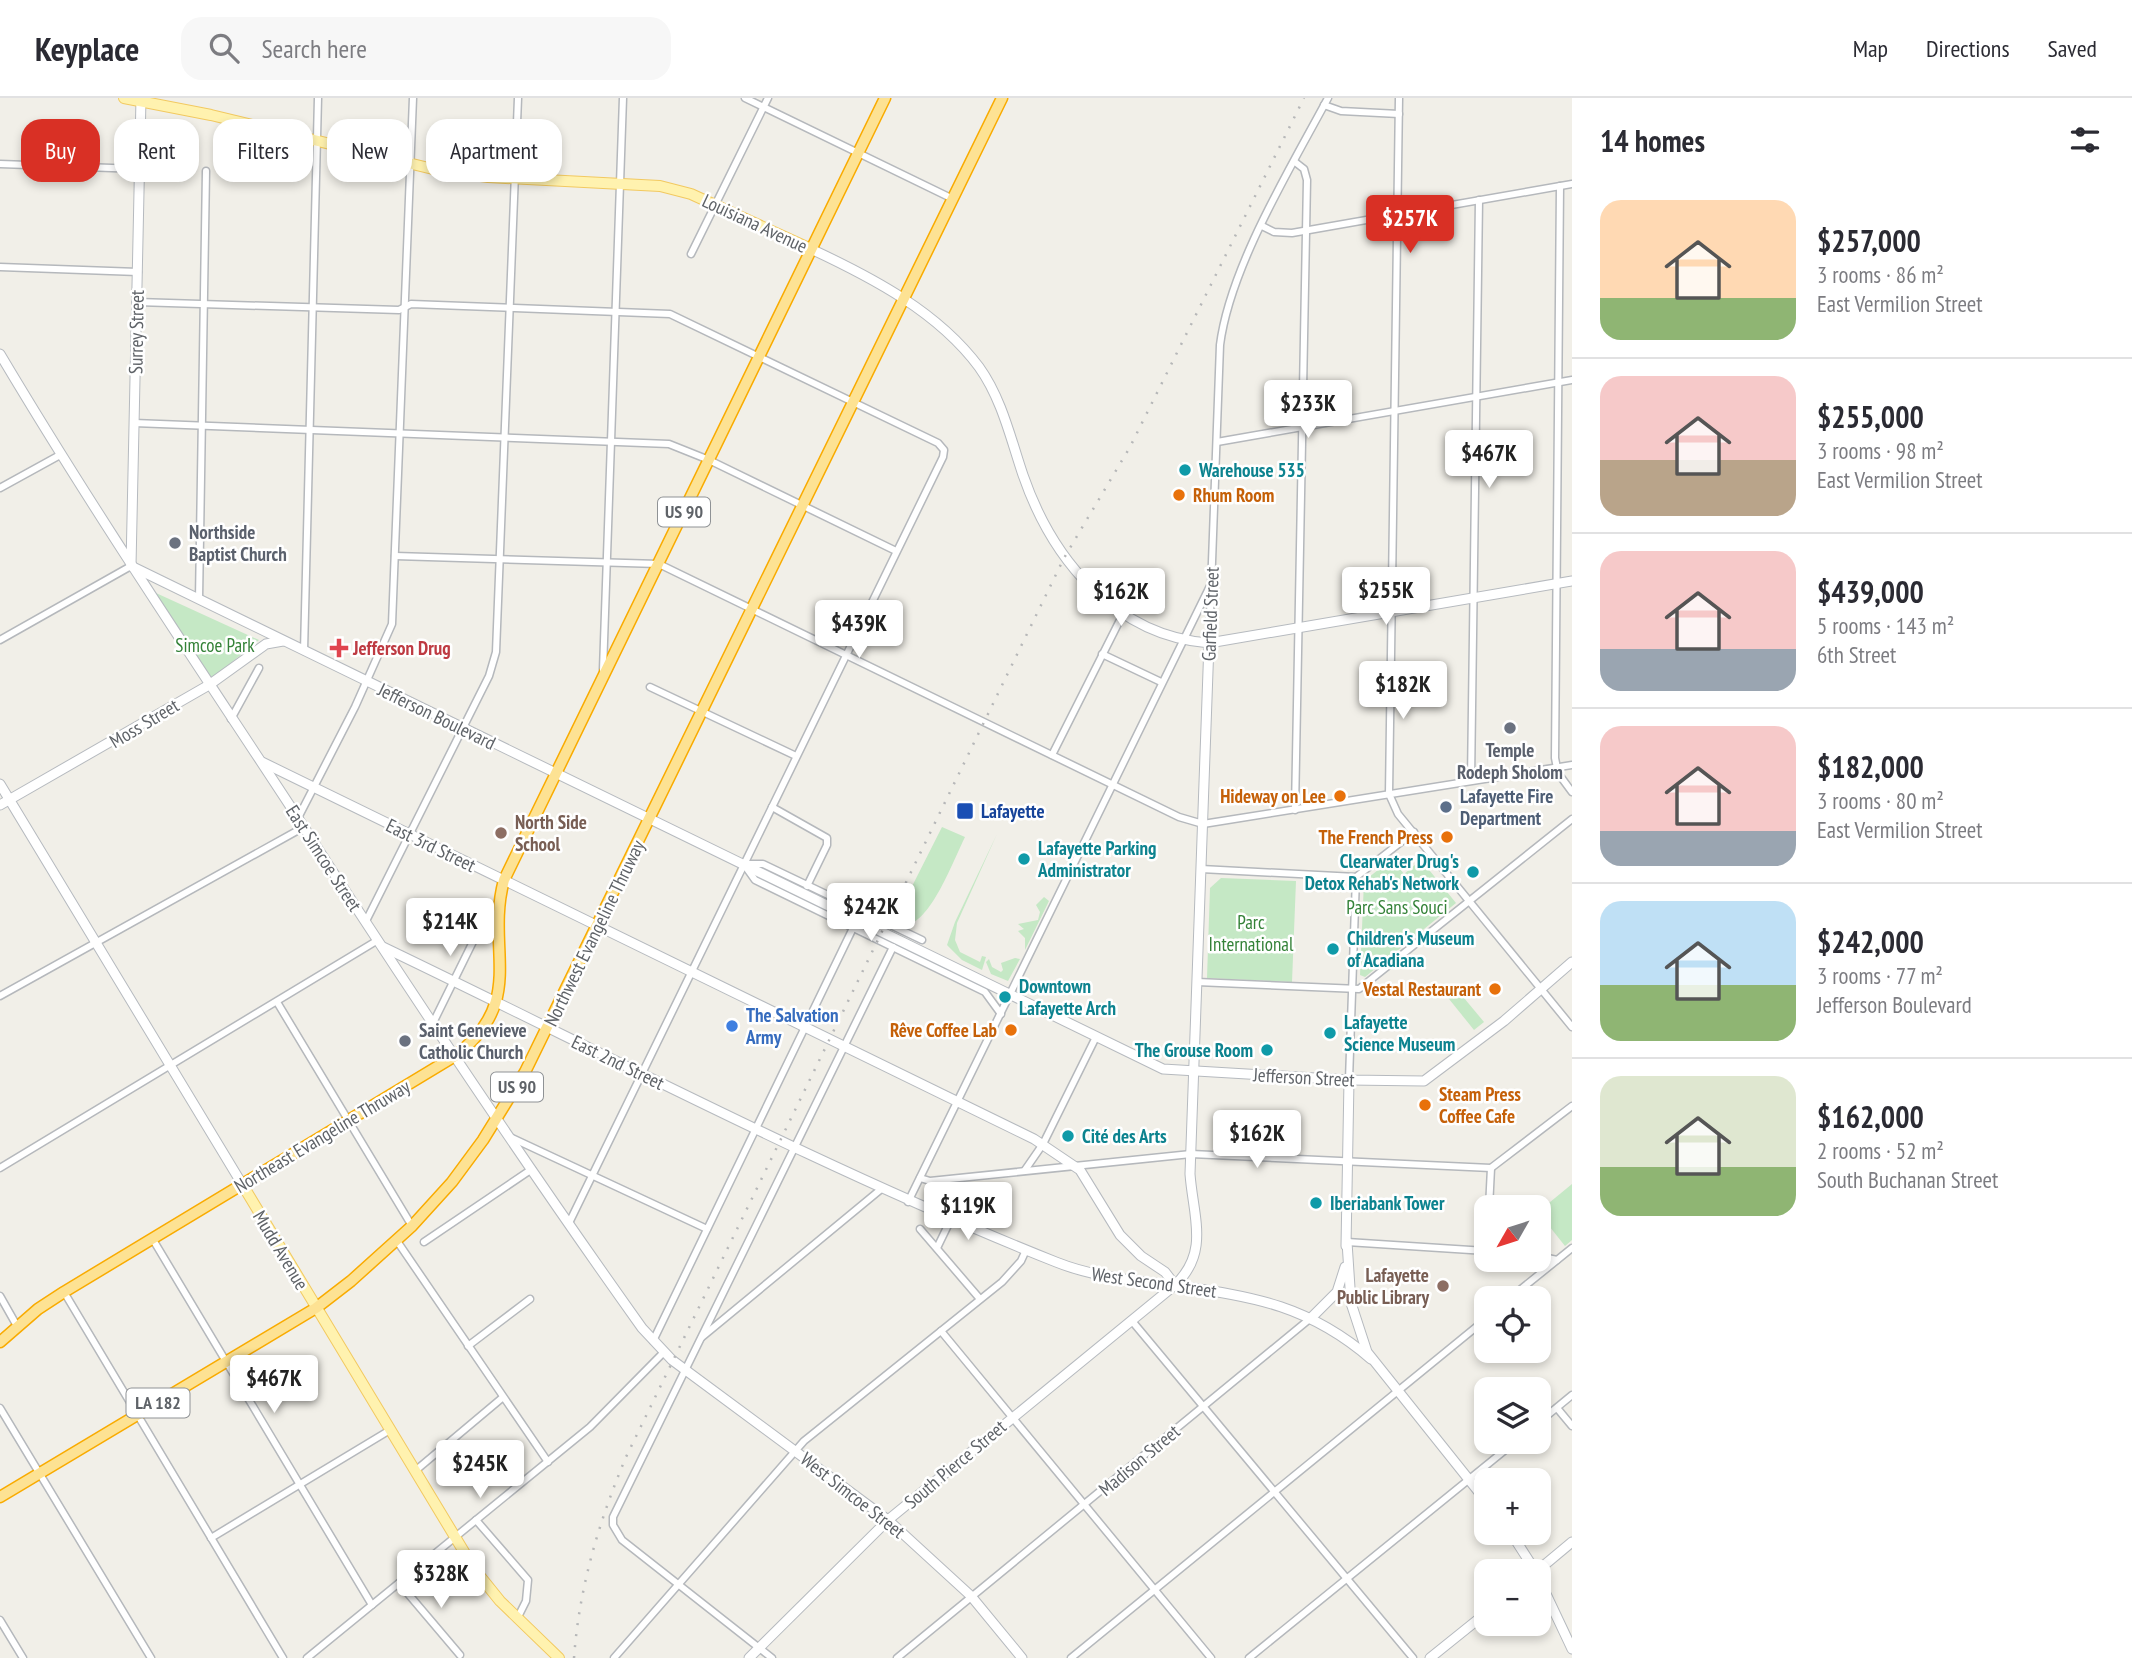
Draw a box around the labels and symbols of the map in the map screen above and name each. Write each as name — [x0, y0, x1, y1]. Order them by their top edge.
street label: Louisiana Avenue — [699, 188, 812, 258]
pin: $257K — [1361, 195, 1459, 255]
street label: Surrey Street — [123, 289, 149, 374]
pin: $233K — [1259, 380, 1357, 440]
pin: $467K — [1440, 430, 1538, 490]
place label: Warehouse 535 — [1198, 458, 1305, 482]
marker: Warehouse 535 — [1177, 462, 1193, 478]
place label: Rhum Room — [1193, 483, 1274, 507]
marker: Rhum Room — [1171, 487, 1187, 503]
road number: US 90 — [658, 498, 710, 526]
place label: Northside Baptist Church — [189, 520, 287, 566]
marker: Northside Baptist Church — [167, 535, 183, 551]
street label: Garfield Street — [1196, 566, 1224, 662]
pin: $162K — [1072, 568, 1170, 628]
pin: $255K — [1337, 568, 1435, 627]
pin: $439K — [810, 601, 908, 660]
park label: Simcoe Park — [175, 633, 255, 657]
place label: Jefferson Drug — [352, 636, 451, 660]
marker: Jefferson Drug — [331, 640, 347, 656]
pin: $182K — [1354, 662, 1452, 721]
street label: Jefferson Boulevard — [373, 677, 500, 755]
street label: Moss Street — [105, 693, 184, 753]
marker: Temple Rodeph Sholom — [1502, 720, 1518, 736]
place label: Temple Rodeph Sholom — [1457, 738, 1563, 784]
place label: Hideway on Lee — [1220, 784, 1326, 808]
place label: Lafayette Fire Department — [1460, 784, 1553, 830]
marker: Hideway on Lee — [1332, 788, 1348, 804]
place label: Lafayette — [981, 799, 1045, 823]
marker: Lafayette Fire Department — [1438, 799, 1454, 815]
street label: East Simcoe Street — [281, 800, 368, 916]
marker: Lafayette — [955, 801, 975, 821]
place label: North Side School — [515, 810, 587, 856]
street label: East 3rd Street — [382, 813, 480, 877]
marker: North Side School — [493, 825, 509, 841]
place label: The French Press — [1319, 825, 1433, 849]
marker: The French Press — [1439, 829, 1455, 845]
street label: Northwest Evangeline Thruway — [538, 835, 650, 1030]
place label: Lafayette Parking Administrator — [1037, 836, 1157, 882]
place label: Clearwater Drug's Detox Rehab's Network — [1305, 849, 1459, 895]
marker: Lafayette Parking Administrator — [1016, 851, 1032, 867]
marker: Clearwater Drug's Detox Rehab's Network — [1465, 864, 1481, 880]
pin: $242K — [822, 884, 920, 943]
park label: Parc Sans Souci — [1346, 895, 1448, 919]
pin: $214K — [401, 898, 499, 958]
park label: Parc International — [1209, 910, 1294, 956]
place label: Children's Museum of Acadiana — [1347, 926, 1474, 972]
marker: Children's Museum of Acadiana — [1325, 941, 1341, 957]
place label: Downtown Lafayette Arch — [1019, 974, 1116, 1020]
place label: Vestal Restaurant — [1362, 977, 1481, 1001]
marker: Vestal Restaurant — [1487, 981, 1503, 997]
marker: Downtown Lafayette Arch — [997, 989, 1013, 1005]
place label: The Salvation Army — [745, 1003, 839, 1049]
place label: Lafayette Science Museum — [1344, 1010, 1455, 1056]
place label: Saint Genevieve Catholic Church — [419, 1018, 527, 1064]
marker: The Salvation Army — [724, 1018, 740, 1034]
place label: Rêve Coffee Lab — [890, 1018, 997, 1042]
marker: Rêve Coffee Lab — [1003, 1022, 1019, 1038]
marker: Lafayette Science Museum — [1322, 1025, 1338, 1041]
street label: East 2nd Street — [568, 1029, 669, 1095]
marker: Saint Genevieve Catholic Church — [397, 1033, 413, 1049]
place label: The Grouse Room — [1135, 1038, 1253, 1062]
marker: The Grouse Room — [1259, 1042, 1275, 1058]
street label: Jefferson Street — [1252, 1062, 1356, 1092]
road number: US 90 — [491, 1072, 543, 1102]
street label: Northeast Evangeline Thruway — [230, 1074, 415, 1198]
place label: Steam Press Coffee Cafe — [1439, 1082, 1521, 1128]
marker: Steam Press Coffee Cafe — [1417, 1097, 1433, 1113]
pin: $162K — [1208, 1110, 1306, 1170]
place label: Cité des Arts — [1082, 1124, 1167, 1148]
marker: Cité des Arts — [1060, 1128, 1076, 1144]
pin: $119K — [919, 1182, 1017, 1242]
place label: Iberiabank Tower — [1330, 1191, 1445, 1215]
marker: Iberiabank Tower — [1308, 1195, 1324, 1211]
north arrow — [1474, 1195, 1550, 1272]
street label: Mudd Avenue — [248, 1206, 314, 1294]
street label: West Second Street — [1090, 1261, 1219, 1303]
place label: Lafayette Public Library — [1337, 1263, 1429, 1309]
marker: Lafayette Public Library — [1435, 1278, 1451, 1294]
pin: $467K — [225, 1356, 323, 1415]
road number: LA 182 — [127, 1388, 190, 1418]
street label: South Pierce Street — [899, 1414, 1011, 1514]
street label: Madison Street — [1094, 1419, 1185, 1501]
pin: $245K — [431, 1440, 529, 1500]
street label: West Simcoe Street — [796, 1447, 911, 1544]
pin: $328K — [392, 1550, 490, 1610]

